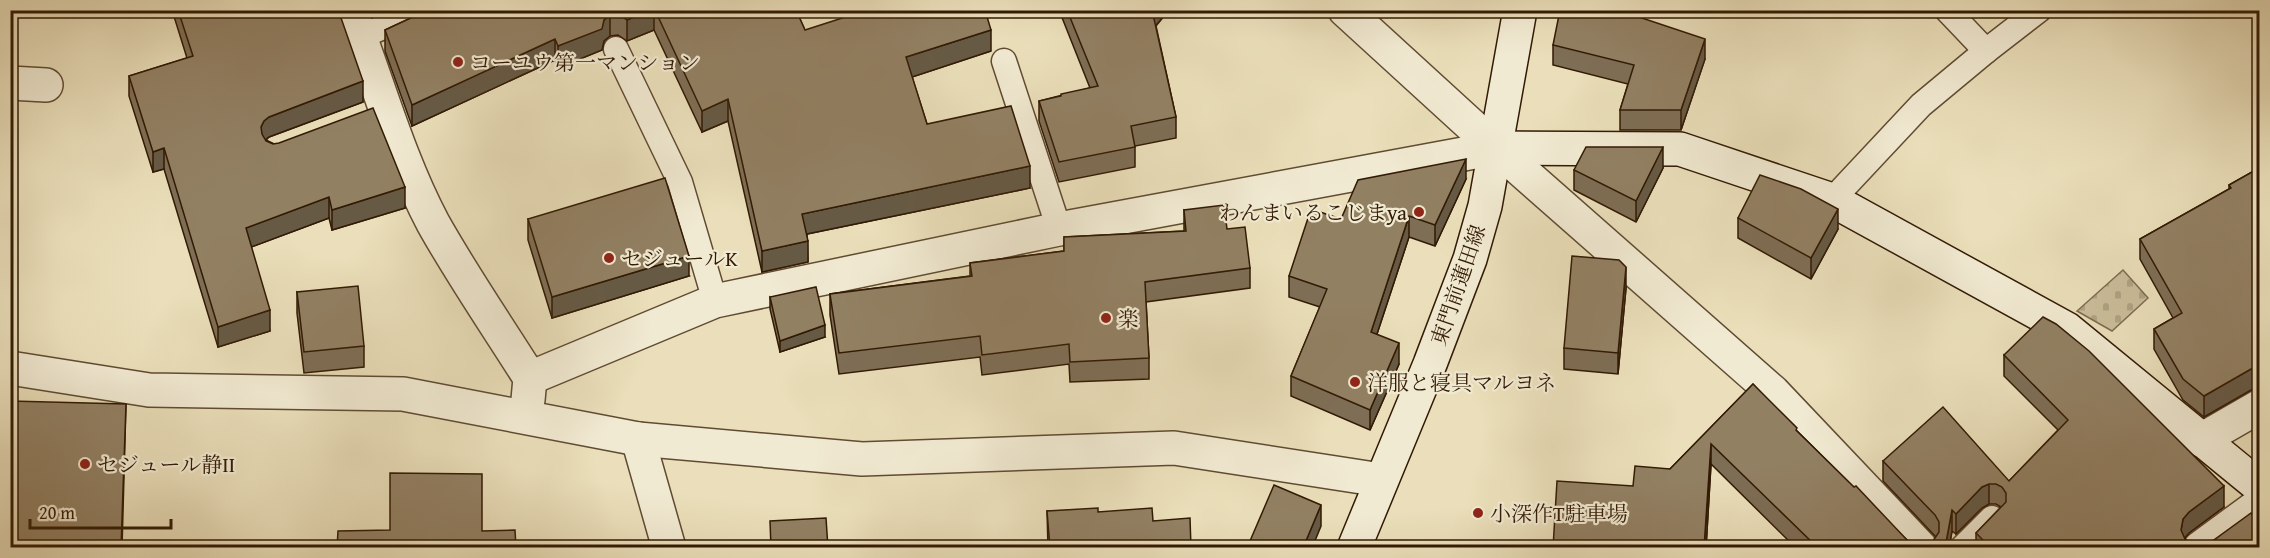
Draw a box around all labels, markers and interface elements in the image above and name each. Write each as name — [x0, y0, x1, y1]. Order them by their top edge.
place label: コーユウ第一マンション — [470, 47, 700, 78]
marker: コーユウ第一マンション — [451, 55, 465, 69]
place label: わんまいるこじまya — [1219, 197, 1407, 228]
marker: わんまいるこじまya — [1412, 205, 1426, 219]
street label: 東門前蓮田線 — [1423, 220, 1493, 350]
place label: セジュールK — [621, 243, 738, 274]
marker: セジュールK — [602, 251, 616, 265]
place label: 楽 — [1118, 303, 1139, 334]
marker: 楽 — [1099, 311, 1113, 325]
place label: 洋服と寝具マルヨネ — [1367, 367, 1556, 398]
marker: 洋服と寝具マルヨネ — [1348, 375, 1362, 389]
place label: セジュール静Ⅱ — [97, 449, 235, 480]
marker: セジュール静Ⅱ — [78, 457, 92, 471]
scale bar — [30, 492, 171, 530]
place label: 小深作T駐車場 — [1490, 498, 1628, 529]
text: 20 m — [39, 499, 75, 526]
marker: 小深作T駐車場 — [1471, 506, 1485, 520]

